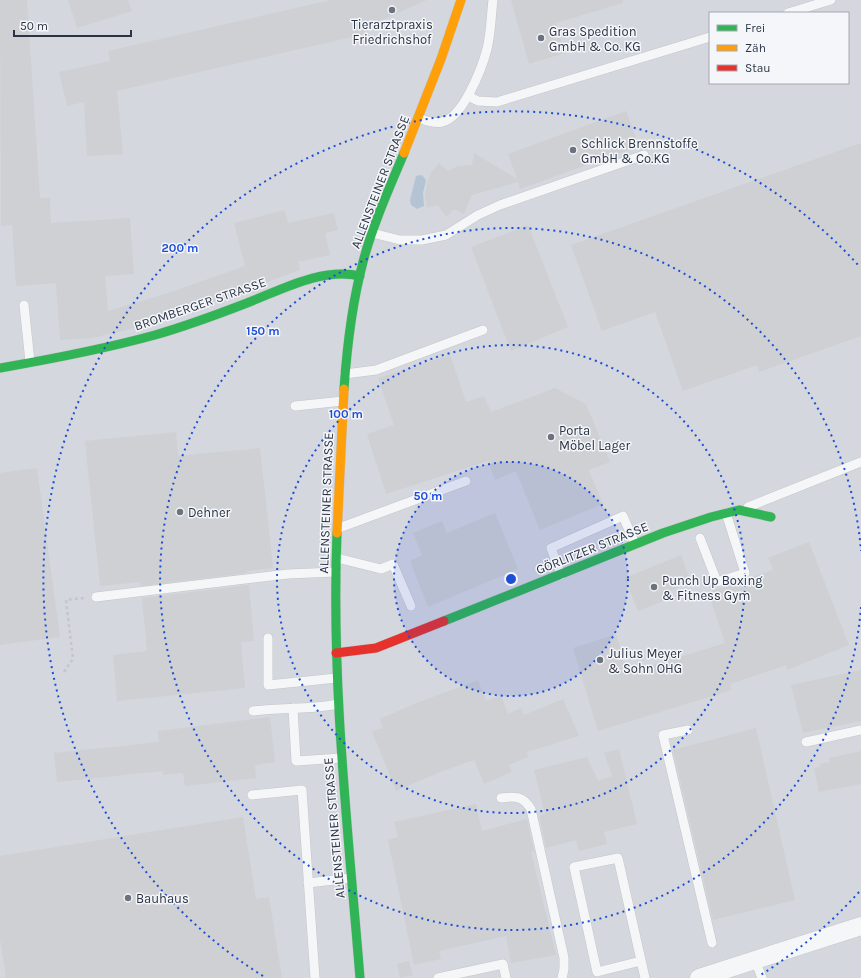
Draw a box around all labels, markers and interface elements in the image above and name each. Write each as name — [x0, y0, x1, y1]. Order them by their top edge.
marker: Tierarztpraxis Friedrichshof — [387, 5, 397, 15]
scale bar — [14, 12, 131, 38]
legend — [709, 12, 849, 84]
place label: Tierarztpraxis Friedrichshof — [351, 17, 433, 47]
text: 50 m — [20, 19, 48, 33]
text: Frei — [745, 21, 765, 35]
place label: Gras Spedition GmbH & Co. KG — [549, 24, 641, 54]
marker: Gras Spedition GmbH & Co. KG — [536, 33, 546, 43]
text: Zäh — [745, 41, 766, 55]
text: Stau — [745, 61, 771, 75]
street label: ALLENSTEINER STRASSE — [348, 113, 412, 251]
place label: Schlick Brennstoffe GmbH & Co.KG — [581, 136, 698, 166]
marker: Schlick Brennstoffe GmbH & Co.KG — [568, 145, 578, 155]
text: 200 m — [162, 241, 198, 255]
street label: BROMBERGER STRASSE — [132, 274, 268, 334]
text: 150 m — [246, 324, 280, 338]
text: 100 m — [329, 407, 363, 421]
place label: Porta Möbel Lager — [559, 423, 630, 453]
street label: ALLENSTEINER STRASSE — [316, 432, 336, 574]
marker: Porta Möbel Lager — [546, 432, 556, 442]
text: 50 m — [414, 489, 443, 503]
place label: Dehner — [188, 505, 231, 520]
marker: Dehner — [175, 507, 185, 517]
street label: GÖRLITZER STRASSE — [533, 518, 650, 577]
centre of rings — [504, 572, 518, 586]
place label: Punch Up Boxing & Fitness Gym — [662, 573, 763, 603]
marker: Punch Up Boxing & Fitness Gym — [649, 582, 659, 592]
place label: Julius Meyer & Sohn OHG — [608, 646, 682, 676]
marker: Julius Meyer & Sohn OHG — [595, 655, 605, 665]
street label: ALLENSTEINER STRASSE — [320, 757, 348, 899]
place label: Bauhaus — [136, 891, 189, 906]
marker: Bauhaus — [123, 893, 133, 903]

